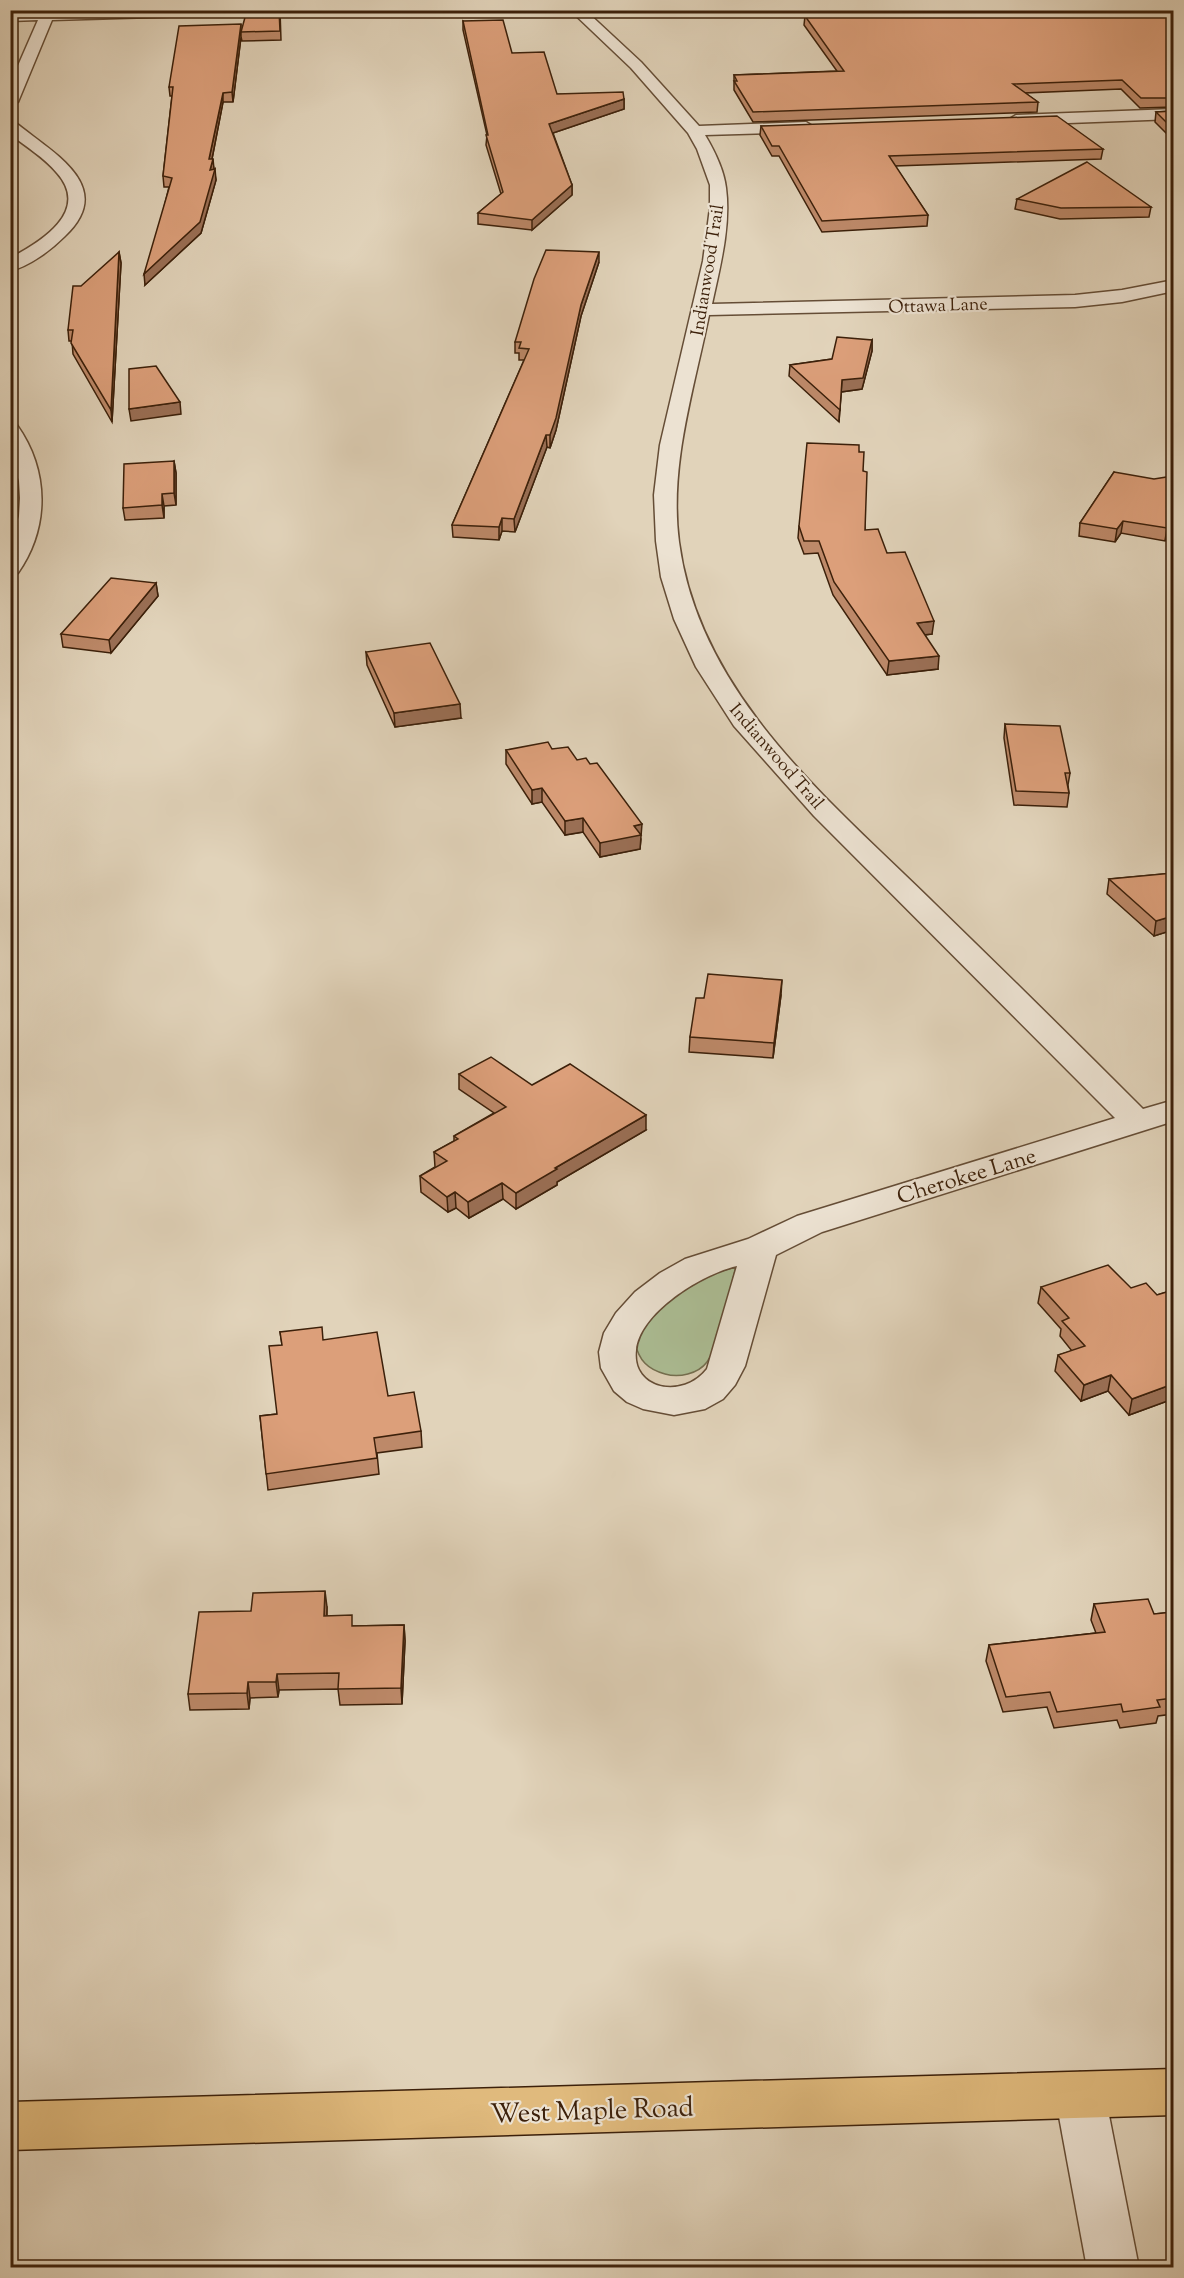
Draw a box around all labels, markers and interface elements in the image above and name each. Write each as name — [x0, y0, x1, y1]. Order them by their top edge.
street label: Indianwood Trail — [686, 203, 732, 338]
street label: Ottawa Lane — [888, 292, 988, 322]
street label: Indianwood Trail — [722, 699, 829, 816]
street label: Cherokee Lane — [893, 1142, 1040, 1214]
street label: West Maple Road — [490, 2089, 695, 2136]

